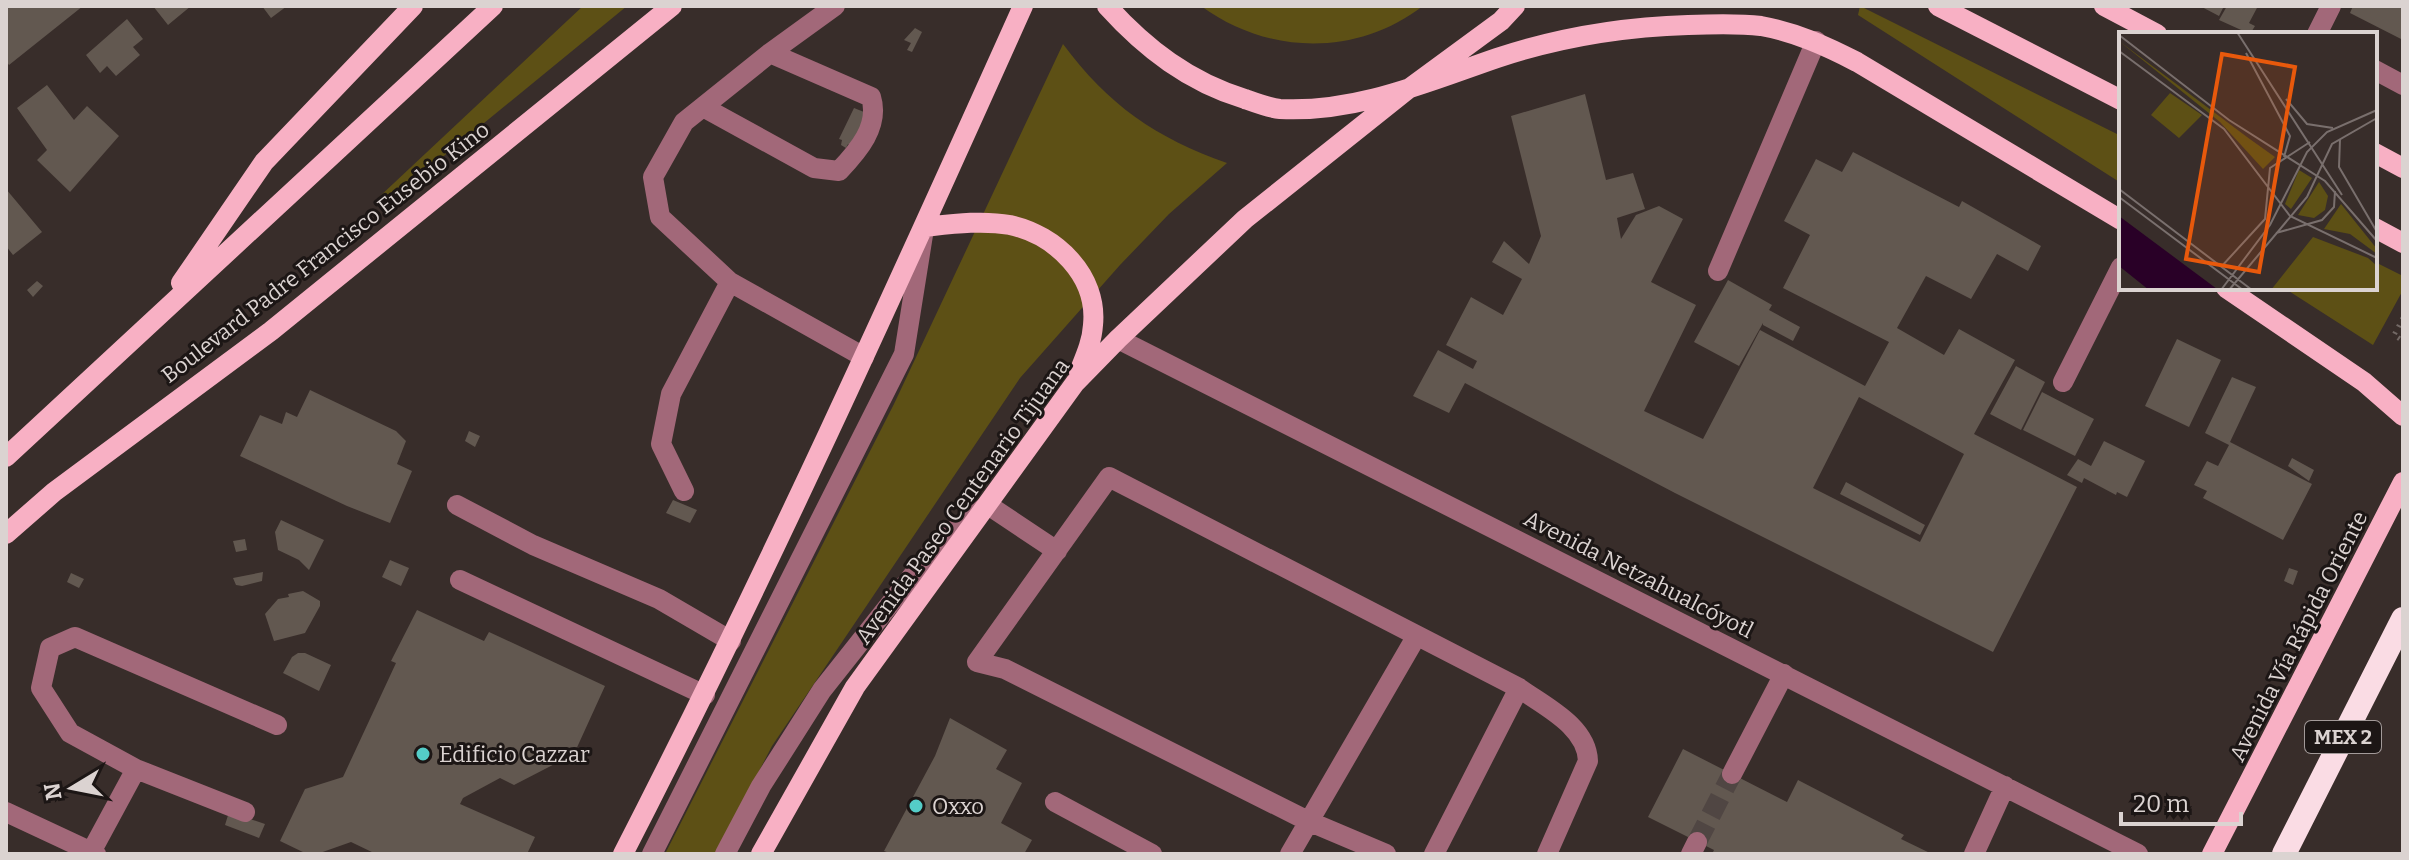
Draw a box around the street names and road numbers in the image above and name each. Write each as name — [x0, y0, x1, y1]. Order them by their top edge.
street label: Boulevard Padre Francisco Eusebio Kino — [156, 116, 495, 389]
street label: Avenida Paseo Centenario Tijuana — [850, 353, 1075, 649]
street label: Avenida Netzahualcóyotl — [1520, 505, 1758, 644]
street label: Avenida Vía Rápida Oriente — [2223, 507, 2373, 766]
road number: MEX 2 — [2305, 721, 2381, 753]

